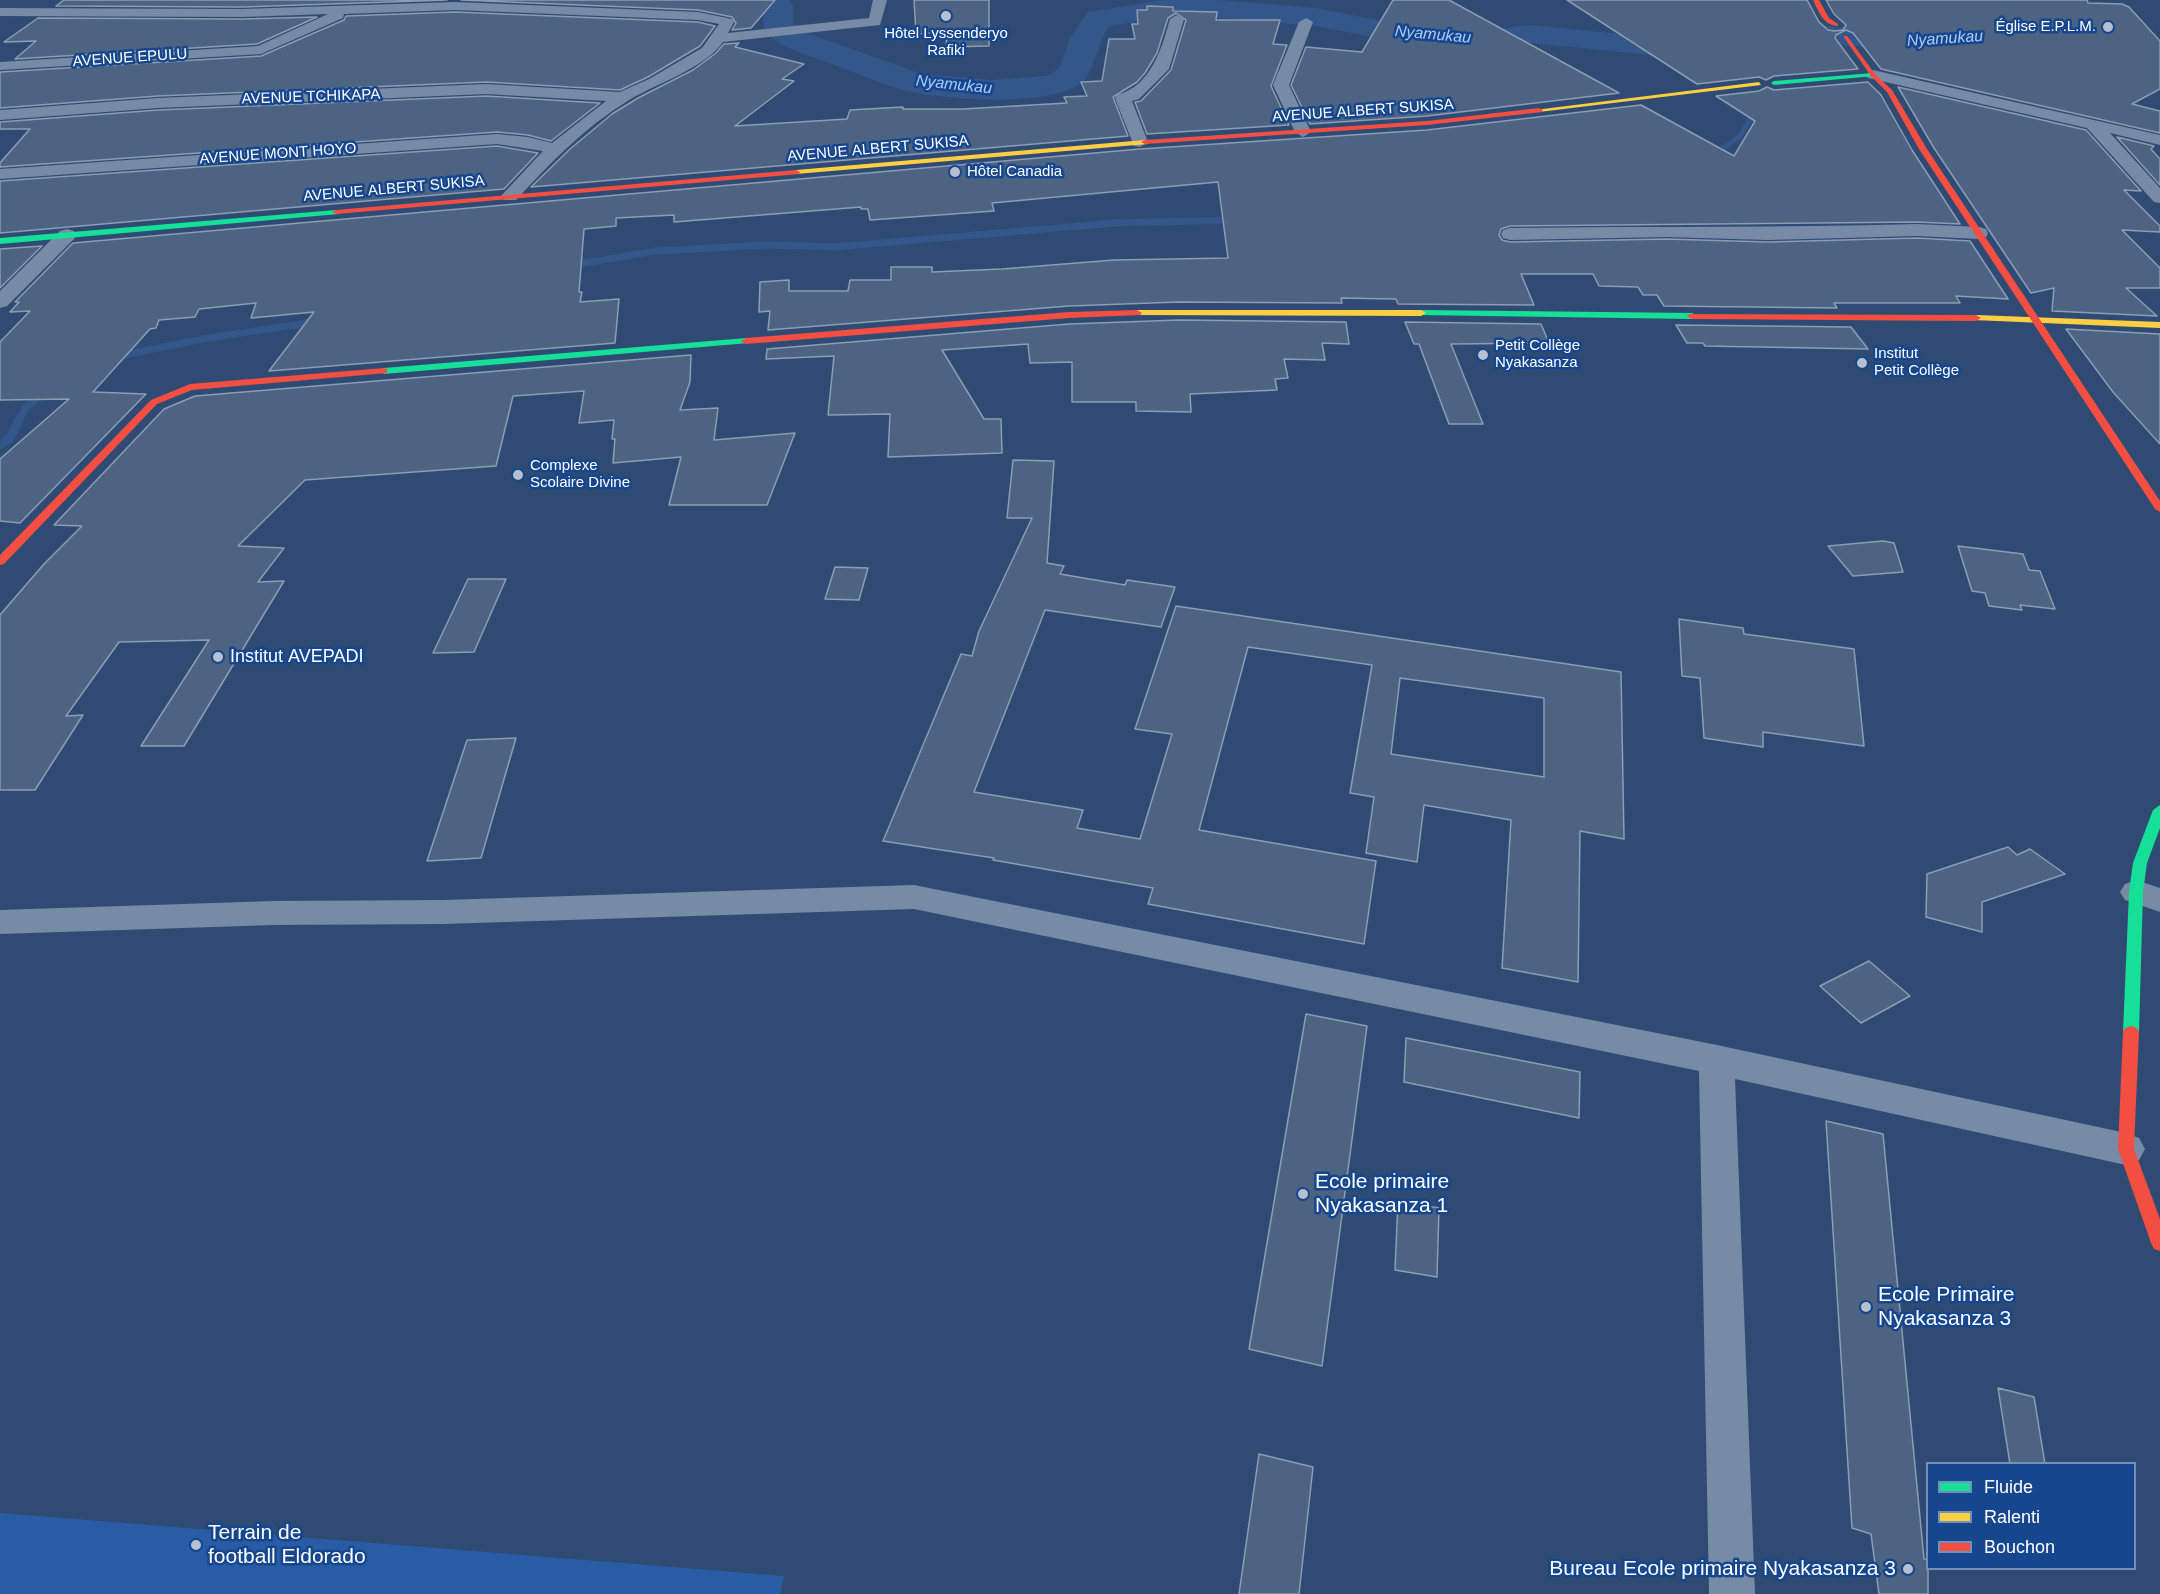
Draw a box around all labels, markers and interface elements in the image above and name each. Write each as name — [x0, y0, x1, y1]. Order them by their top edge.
marker: Hôtel Lyssenderyo Rafiki — [939, 9, 953, 23]
place label: Église E.P.L.M. — [1995, 18, 2096, 36]
marker: Église E.P.L.M. — [2101, 20, 2115, 34]
water label: Nyamukau — [1394, 22, 1472, 48]
place label: Hôtel Lyssenderyo Rafiki — [884, 25, 1008, 60]
water label: Nyamukau — [1906, 27, 1984, 51]
street label: AVENUE EPULU — [72, 45, 188, 71]
water label: Nyamukau — [915, 71, 993, 99]
street label: AVENUE TCHIKAPA — [241, 86, 381, 108]
street label: AVENUE ALBERT SUKISA — [1272, 96, 1454, 126]
street label: AVENUE ALBERT SUKISA — [787, 132, 969, 166]
street label: AVENUE MONT HOYO — [199, 140, 357, 168]
place label: Hôtel Canadia — [967, 163, 1062, 181]
marker: Hôtel Canadia — [948, 165, 962, 179]
street label: AVENUE ALBERT SUKISA — [303, 172, 485, 206]
place label: Petit Collège Nyakasanza — [1495, 337, 1580, 372]
place label: Institut Petit Collège — [1874, 345, 1959, 380]
marker: Petit Collège Nyakasanza — [1476, 348, 1490, 362]
marker: Institut Petit Collège — [1855, 356, 1869, 370]
place label: Complexe Scolaire Divine — [530, 457, 630, 492]
marker: Complexe Scolaire Divine — [511, 468, 525, 482]
place label: Institut AVEPADI — [230, 646, 363, 668]
marker: Institut AVEPADI — [211, 650, 225, 664]
place label: Ecole primaire Nyakasanza 1 — [1315, 1169, 1449, 1219]
marker: Ecole primaire Nyakasanza 1 — [1296, 1187, 1310, 1201]
place label: Ecole Primaire Nyakasanza 3 — [1878, 1282, 2015, 1332]
marker: Ecole Primaire Nyakasanza 3 — [1859, 1300, 1873, 1314]
legend — [1926, 1462, 2136, 1570]
text: Fluide — [1984, 1477, 2033, 1497]
text: Ralenti — [1984, 1507, 2040, 1527]
place label: Terrain de football Eldorado — [208, 1520, 366, 1570]
text: Bouchon — [1984, 1537, 2055, 1557]
marker: Terrain de football Eldorado — [189, 1538, 203, 1552]
place label: Bureau Ecole primaire Nyakasanza 3 — [1549, 1556, 1896, 1582]
marker: Bureau Ecole primaire Nyakasanza 3 — [1901, 1562, 1915, 1576]

